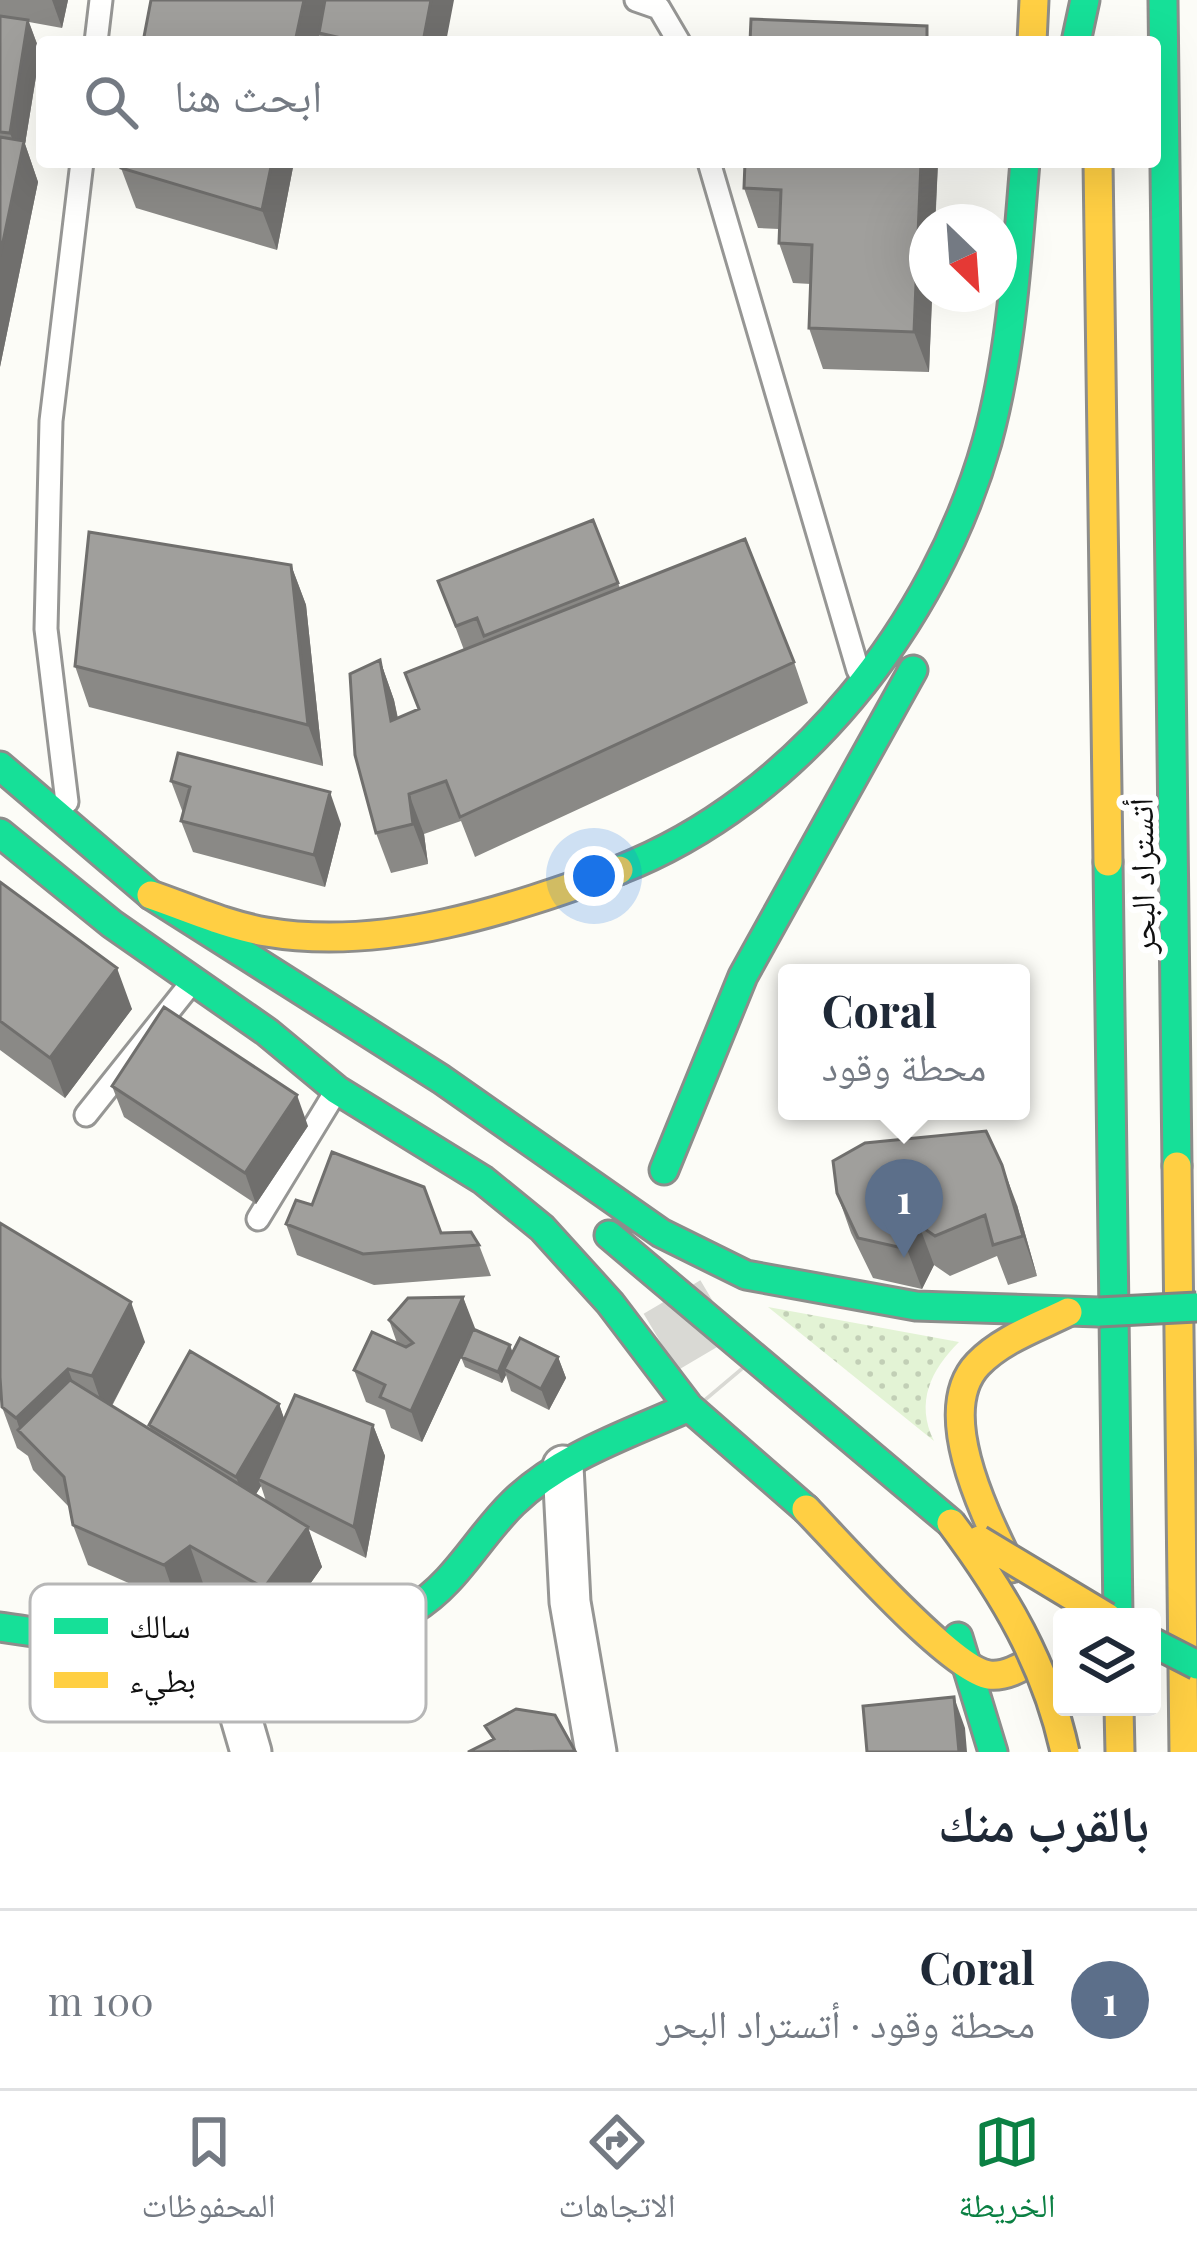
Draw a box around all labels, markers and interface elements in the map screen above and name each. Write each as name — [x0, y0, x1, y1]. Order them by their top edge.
search box — [36, 36, 1161, 168]
text: ابحث هنا — [174, 63, 322, 123]
icon: search — [78, 69, 144, 135]
north arrow — [909, 204, 1017, 312]
street label: أتستراد البحر — [1117, 798, 1163, 955]
your location — [564, 846, 624, 906]
popup — [778, 964, 1030, 1120]
text: Coral — [822, 979, 937, 1039]
text: محطة وقود — [822, 1039, 986, 1091]
pin: 1 — [865, 1159, 943, 1258]
legend — [30, 1584, 426, 1722]
text: سالك — [129, 1602, 190, 1646]
map controls — [1053, 1608, 1161, 1716]
button: layers — [1053, 1608, 1161, 1716]
text: بطيء — [129, 1656, 196, 1706]
text: بالقرب منك — [938, 1787, 1149, 1855]
text: Coral — [920, 1936, 1035, 1996]
text: 100 m — [48, 1974, 154, 2026]
text: 1 — [1103, 1974, 1117, 2026]
text: محطة وقود · أتستراد البحر — [657, 1996, 1035, 2048]
tab: المحفوظات — [141, 2109, 276, 2238]
tab: الاتجاهات — [558, 2109, 676, 2238]
tab: الخريطة — [958, 2109, 1056, 2238]

